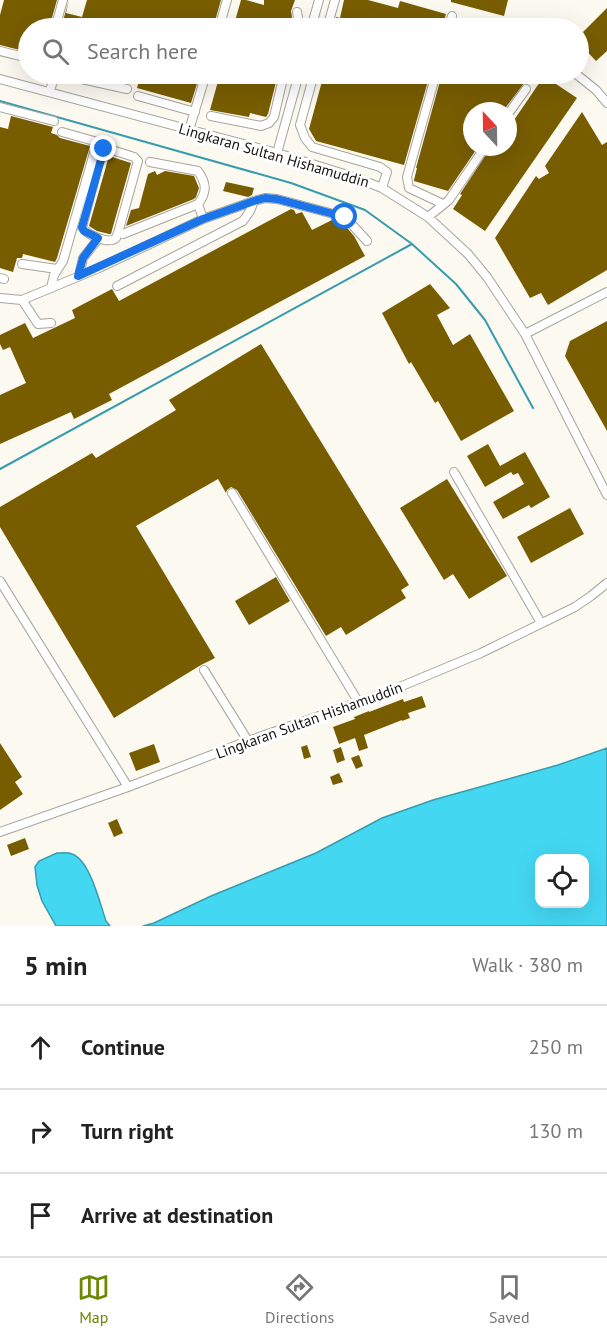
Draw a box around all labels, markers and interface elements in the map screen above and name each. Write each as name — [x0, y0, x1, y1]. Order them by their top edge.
search box — [18, 18, 589, 84]
icon: search — [39, 35, 72, 68]
text: Search here — [87, 37, 198, 65]
north arrow — [463, 102, 517, 156]
street label: Lingkaran Sultan Hishamuddin — [177, 119, 371, 191]
route end — [90, 135, 116, 161]
route start — [331, 203, 357, 229]
street label: Lingkaran Sultan Hishamuddin — [213, 677, 405, 763]
map controls — [535, 854, 589, 908]
button: locate — [535, 854, 589, 908]
text: 5 min — [24, 949, 87, 982]
text: Walk · 380 m — [472, 952, 583, 978]
icon: ahead — [24, 1031, 57, 1064]
text: Continue — [81, 1033, 165, 1061]
text: 250 m — [529, 1034, 583, 1060]
icon: right — [24, 1115, 57, 1148]
text: Turn right — [81, 1117, 173, 1145]
text: 130 m — [529, 1118, 583, 1144]
icon: arrive — [24, 1199, 57, 1232]
text: Arrive at destination — [81, 1201, 273, 1229]
tab: Map — [77, 1271, 110, 1327]
tab: Directions — [265, 1271, 334, 1327]
tab: Saved — [489, 1271, 530, 1327]

